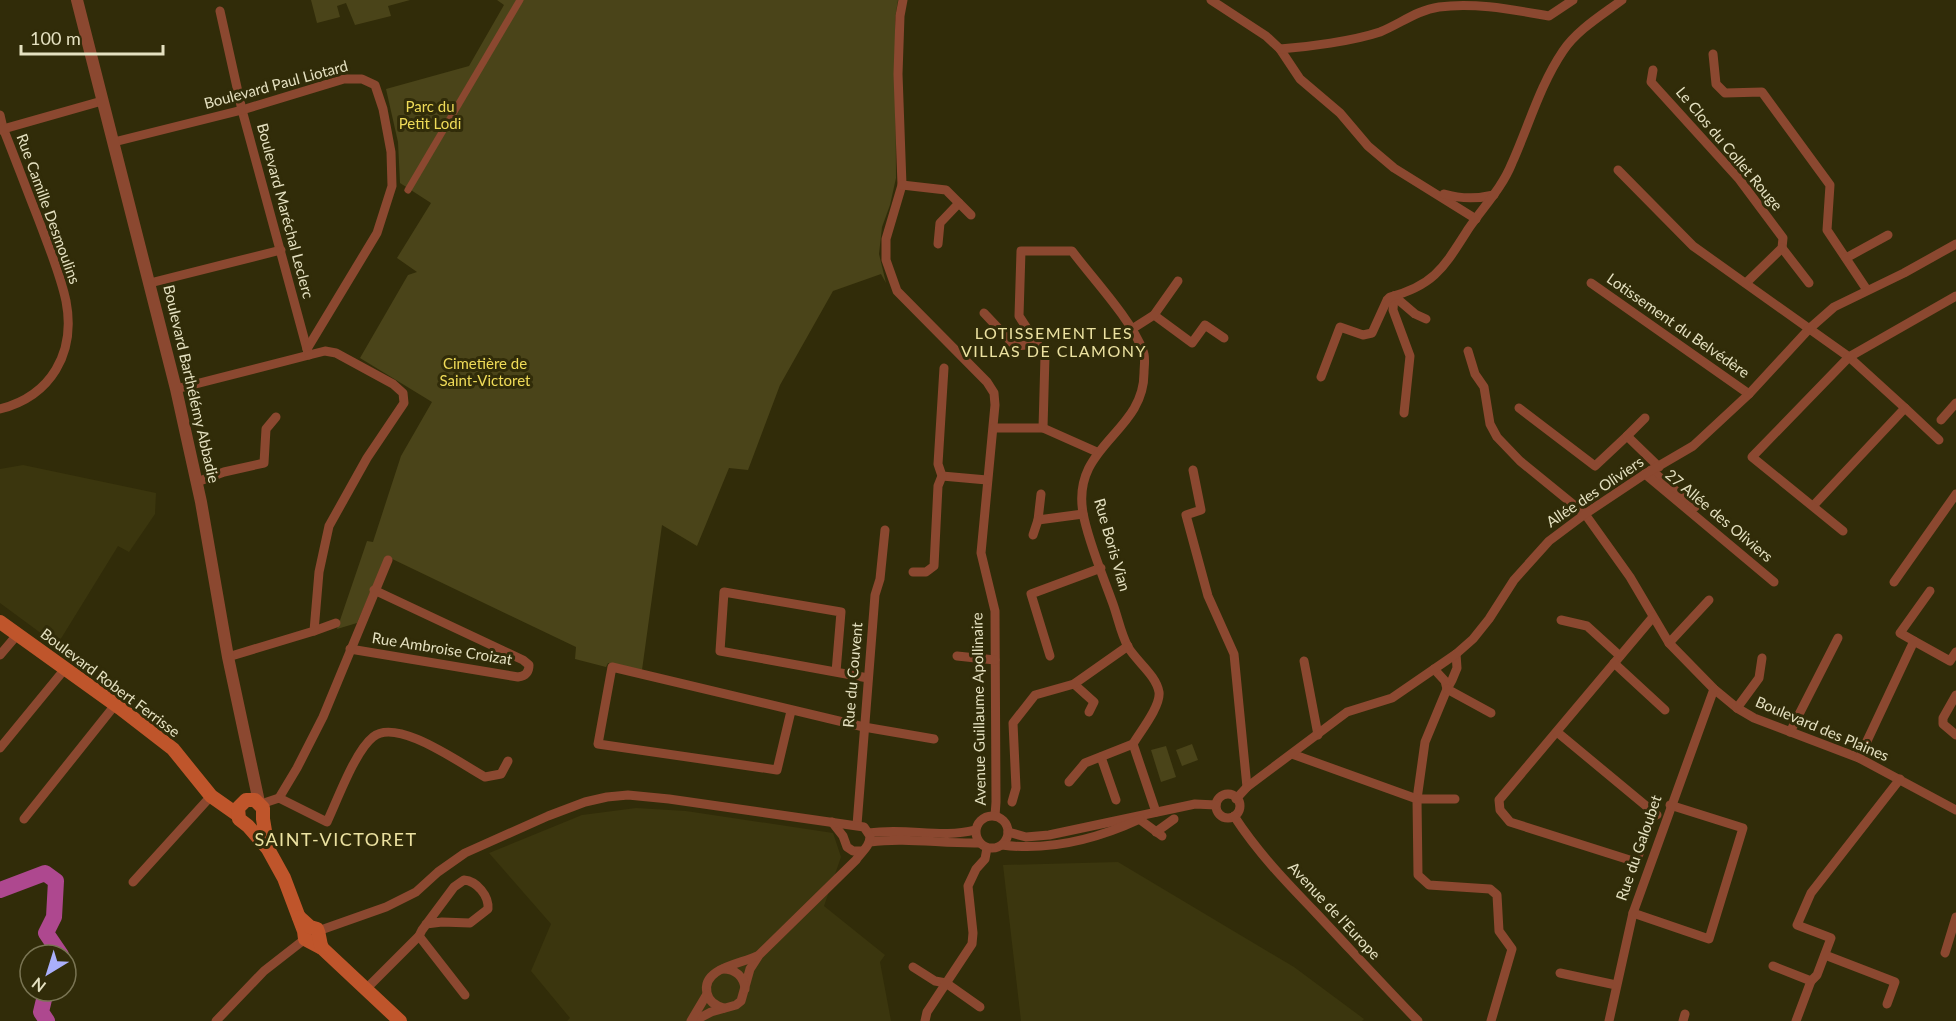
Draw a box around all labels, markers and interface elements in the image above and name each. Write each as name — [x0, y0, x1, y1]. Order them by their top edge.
scale bar — [21, 18, 164, 56]
text: 100 m — [30, 27, 81, 49]
street label: Boulevard Paul Liotard — [202, 56, 350, 112]
street label: Le Clos du Collet Rouge — [1673, 83, 1787, 214]
park label: Parc du Petit Lodi — [399, 97, 461, 132]
street label: Boulevard Maréchal Leclerc — [254, 121, 318, 300]
street label: Rue Camille Desmoulins — [13, 131, 84, 286]
street label: Lotissement du Belvédère — [1604, 269, 1753, 381]
street label: Boulevard Barthélémy Abbadie — [160, 283, 224, 485]
district label: LOTISSEMENT LES VILLAS DE CLAMONY — [961, 323, 1147, 360]
park label: Cimetière de Saint-Victoret — [440, 354, 531, 389]
street label: Allée des Oliviers — [1542, 452, 1647, 530]
street label: 27 Allée des Oliviers — [1662, 465, 1777, 565]
street label: Rue Boris Vian — [1091, 496, 1135, 593]
street label: Avenue Guillaume Apollinaire — [967, 612, 989, 806]
street label: Rue du Couvent — [838, 621, 866, 728]
street label: Boulevard Robert Ferrisse — [37, 624, 184, 741]
street label: Rue Ambroise Croizat — [371, 628, 514, 668]
street label: Boulevard des Plaines — [1753, 692, 1892, 764]
street label: Rue du Galoubet — [1612, 792, 1665, 903]
district label: SAINT-VICTORET — [254, 828, 418, 850]
street label: Avenue de l'Europe — [1285, 858, 1385, 963]
north arrow — [18, 943, 78, 1003]
text: N — [28, 974, 49, 996]

